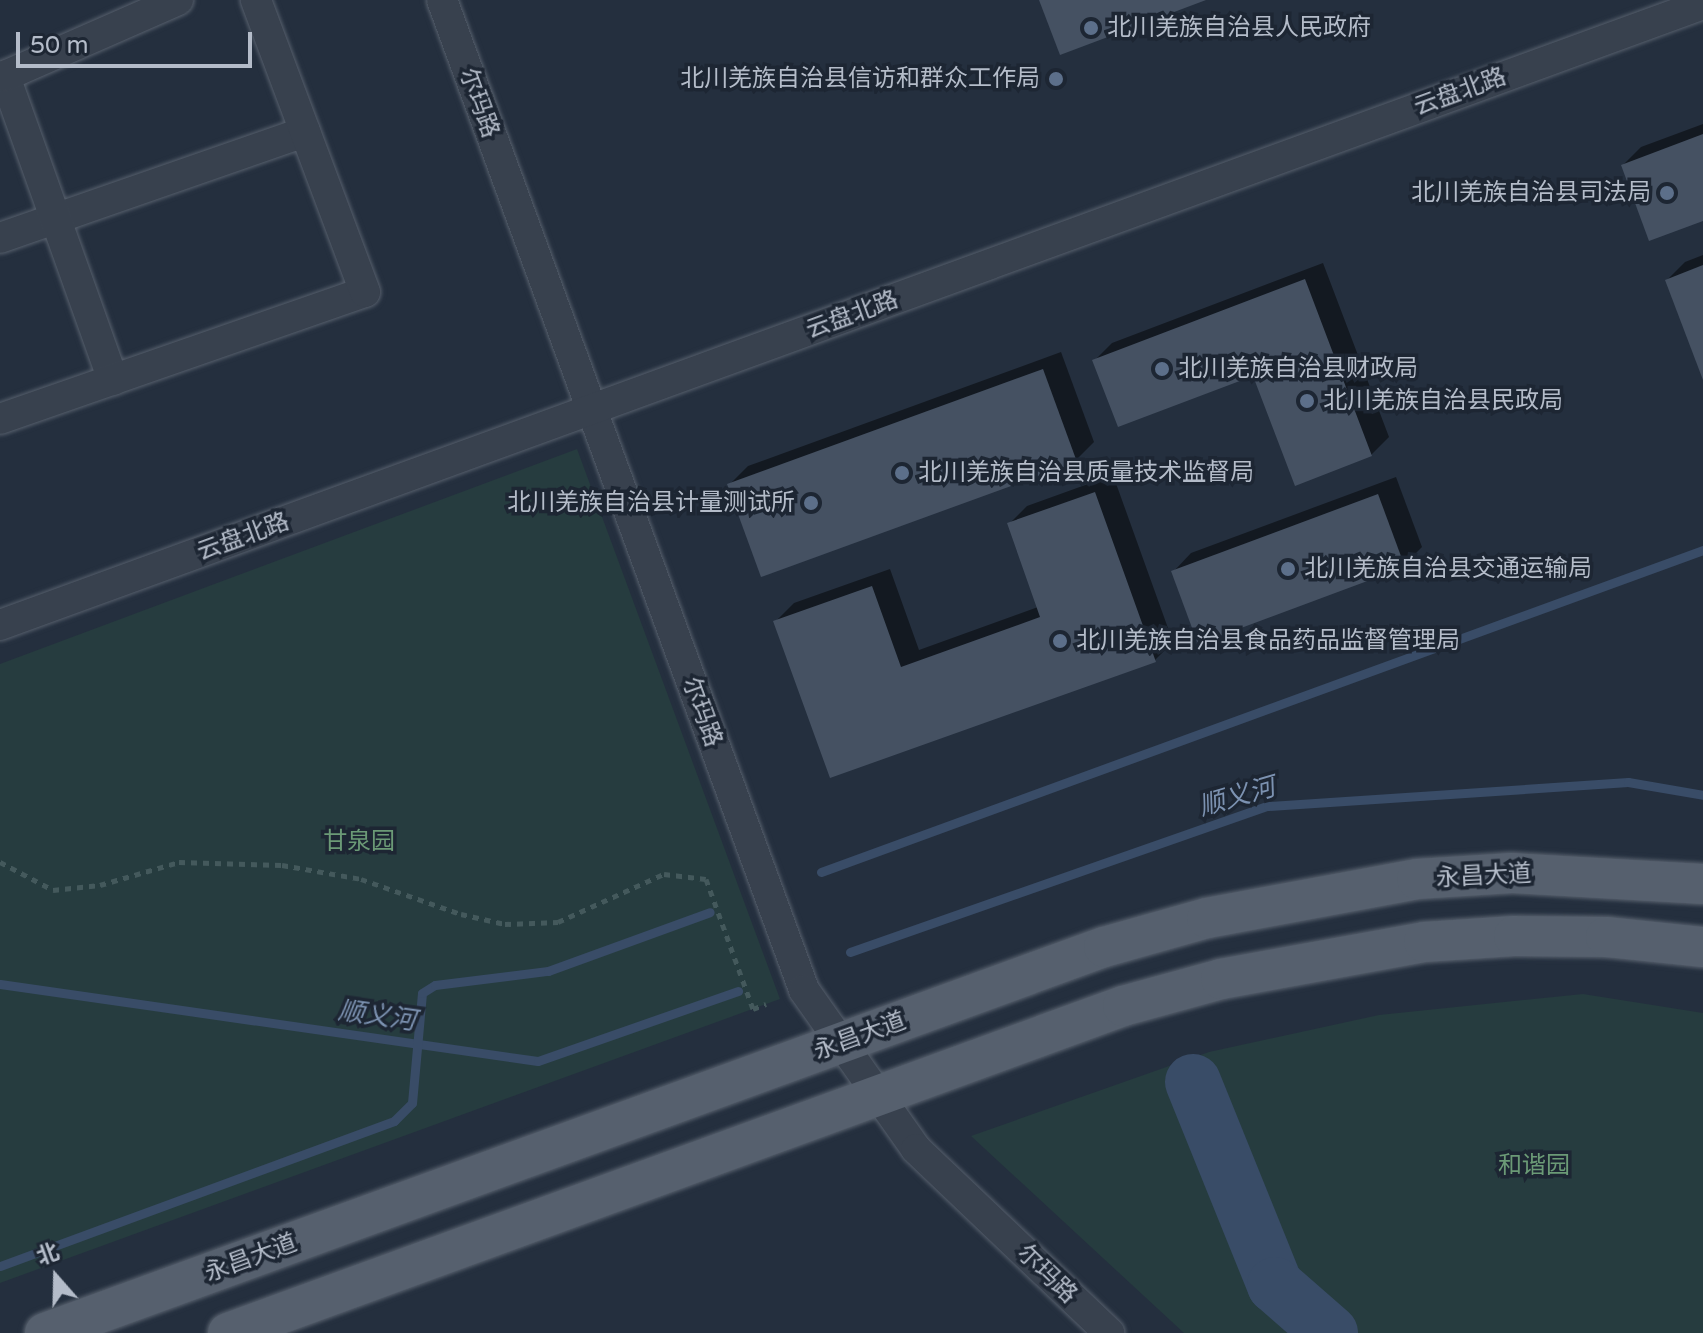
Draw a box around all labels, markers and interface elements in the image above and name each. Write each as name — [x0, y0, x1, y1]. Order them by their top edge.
place label: 北川羌族自治县人民政府 — [1107, 14, 1371, 42]
scale bar — [20, 16, 256, 66]
marker: 北川羌族自治县人民政府 — [1082, 19, 1100, 37]
text: 50 m — [30, 31, 88, 60]
street label: 云盘北路 — [1410, 62, 1510, 122]
street label: 尔玛路 — [453, 64, 505, 142]
place label: 北川羌族自治县信访和群众工作局 — [680, 65, 1040, 93]
marker: 北川羌族自治县信访和群众工作局 — [1047, 70, 1065, 88]
place label: 北川羌族自治县司法局 — [1411, 179, 1651, 207]
marker: 北川羌族自治县司法局 — [1658, 184, 1676, 202]
street label: 云盘北路 — [802, 285, 902, 345]
place label: 北川羌族自治县财政局 — [1178, 355, 1418, 383]
marker: 北川羌族自治县财政局 — [1153, 360, 1171, 378]
place label: 北川羌族自治县民政局 — [1323, 387, 1563, 415]
marker: 北川羌族自治县民政局 — [1298, 392, 1316, 410]
place label: 北川羌族自治县质量技术监督局 — [918, 459, 1254, 487]
marker: 北川羌族自治县质量技术监督局 — [893, 464, 911, 482]
place label: 北川羌族自治县计量测试所 — [507, 489, 795, 517]
marker: 北川羌族自治县计量测试所 — [802, 494, 820, 512]
street label: 云盘北路 — [193, 507, 293, 567]
place label: 北川羌族自治县交通运输局 — [1304, 555, 1592, 583]
marker: 北川羌族自治县交通运输局 — [1279, 560, 1297, 578]
place label: 北川羌族自治县食品药品监督管理局 — [1076, 627, 1460, 655]
marker: 北川羌族自治县食品药品监督管理局 — [1051, 632, 1069, 650]
street label: 尔玛路 — [676, 673, 728, 751]
water label: 顺义河 — [1195, 771, 1279, 823]
park label: 甘泉园 — [323, 828, 395, 856]
street label: 永昌大道 — [1435, 859, 1533, 893]
water label: 顺义河 — [336, 995, 418, 1037]
street label: 永昌大道 — [810, 1006, 910, 1066]
park label: 和谐园 — [1498, 1152, 1570, 1180]
street label: 永昌大道 — [201, 1228, 301, 1288]
north arrow — [16, 1237, 96, 1317]
text: 北 — [33, 1238, 63, 1270]
street label: 尔玛路 — [1011, 1239, 1083, 1309]

